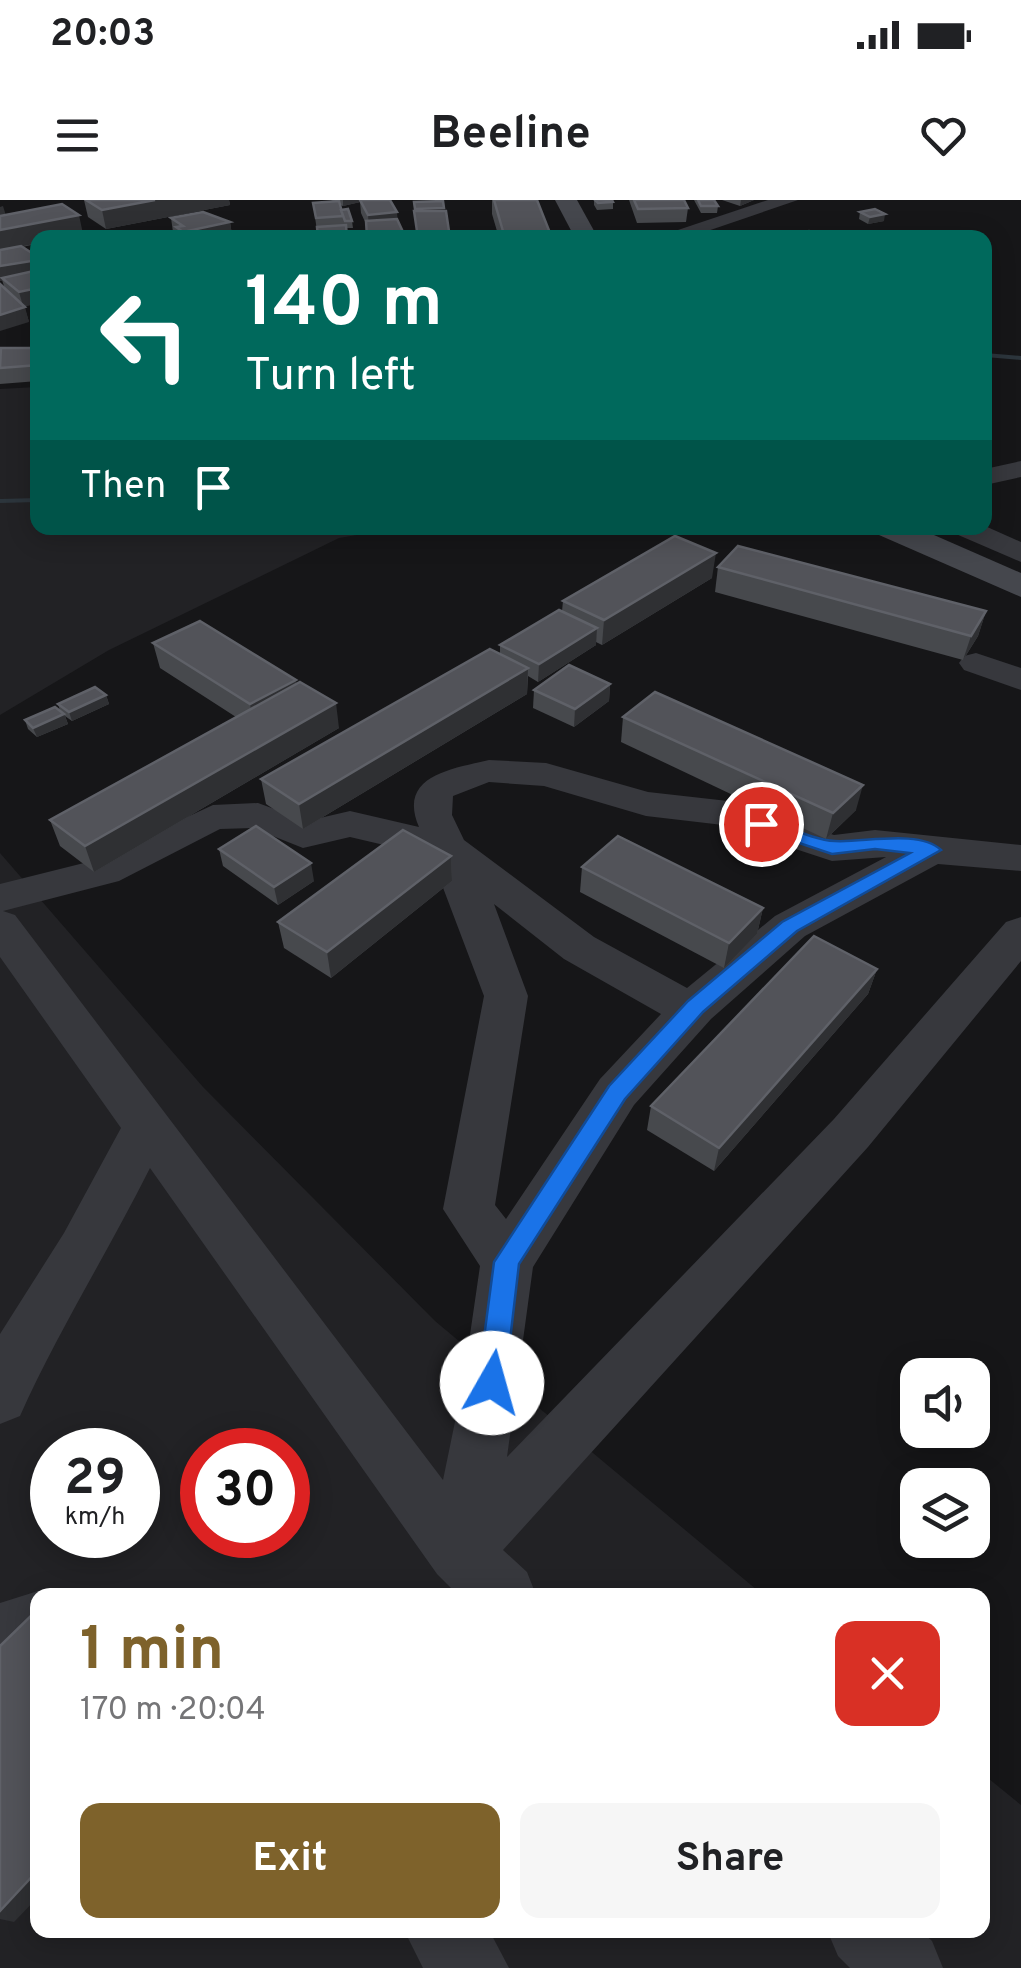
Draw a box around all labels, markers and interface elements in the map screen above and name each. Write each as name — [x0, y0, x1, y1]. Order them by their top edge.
text: 20:03 — [50, 11, 155, 60]
text: Beeline — [430, 107, 591, 164]
icon: menu — [50, 108, 105, 163]
icon: heart — [916, 108, 971, 163]
text: 140 m — [245, 262, 443, 351]
icon: left — [80, 270, 210, 400]
text: Turn left — [245, 349, 416, 406]
icon: arrive — [186, 460, 241, 515]
text: Then — [80, 463, 166, 512]
pin — [719, 782, 804, 867]
icon: arrive — [734, 797, 789, 852]
position arrow — [440, 1331, 544, 1435]
map controls — [900, 1358, 990, 1558]
button: sound — [900, 1358, 990, 1448]
speed limit sign: 30 — [180, 1428, 310, 1558]
text: 29 — [64, 1449, 126, 1512]
button: layers — [900, 1468, 990, 1558]
text: km/h — [65, 1502, 125, 1534]
text: 1 min — [80, 1615, 224, 1691]
button: close — [835, 1621, 940, 1726]
text: 170 m · 20:04 — [80, 1691, 266, 1731]
button: Exit — [80, 1803, 500, 1918]
button: Share — [520, 1803, 940, 1918]

